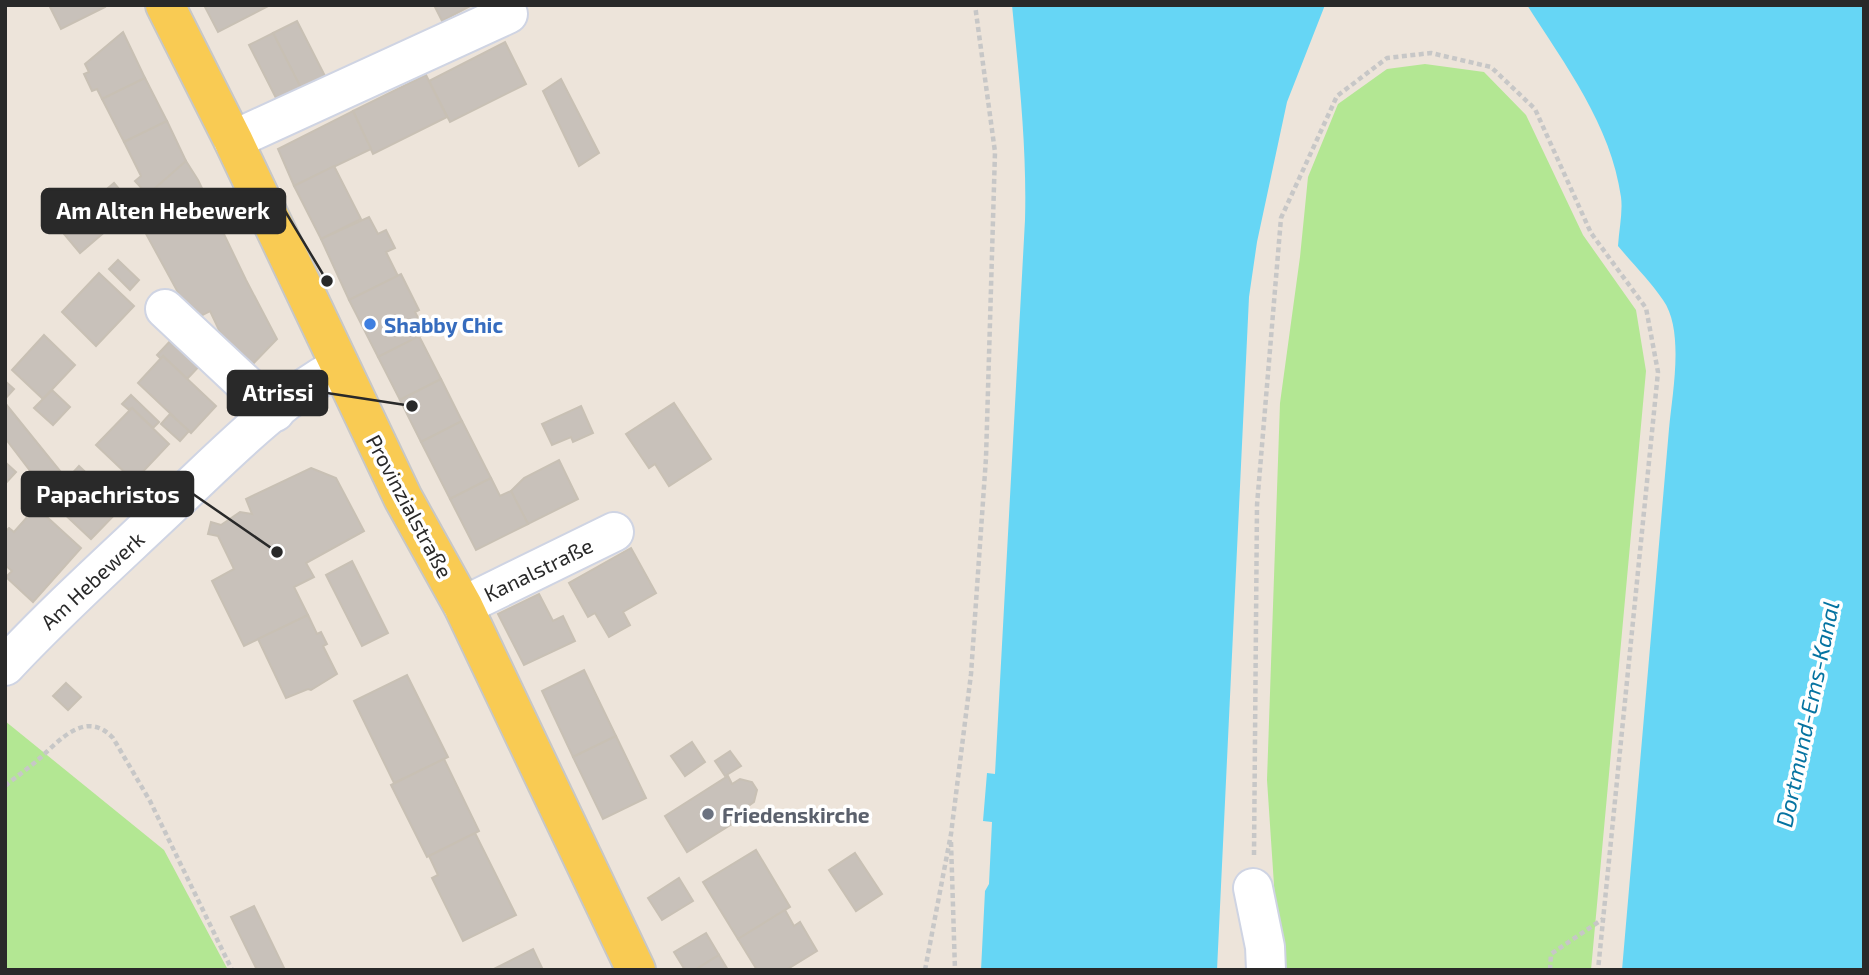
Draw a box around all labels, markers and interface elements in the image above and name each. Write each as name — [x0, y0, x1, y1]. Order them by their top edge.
callout: Am Alten Hebewerk — [42, 189, 285, 233]
text: Am Alten Hebewerk — [56, 196, 270, 224]
place label: Shabby Chic — [384, 312, 503, 338]
marker: Shabby Chic — [362, 316, 378, 332]
callout: Atrissi — [228, 371, 327, 415]
text: Atrissi — [242, 378, 314, 406]
street label: Provinzialstraße — [362, 430, 458, 582]
callout: Papachristos — [22, 472, 193, 516]
text: Papachristos — [36, 480, 180, 508]
street label: Am Hebewerk — [35, 526, 149, 634]
street label: Kanalstraße — [479, 532, 597, 606]
water label: Dortmund-Ems-Kanal — [1769, 598, 1845, 830]
place label: Friedenskirche — [722, 802, 870, 827]
marker: Friedenskirche — [700, 806, 716, 822]

